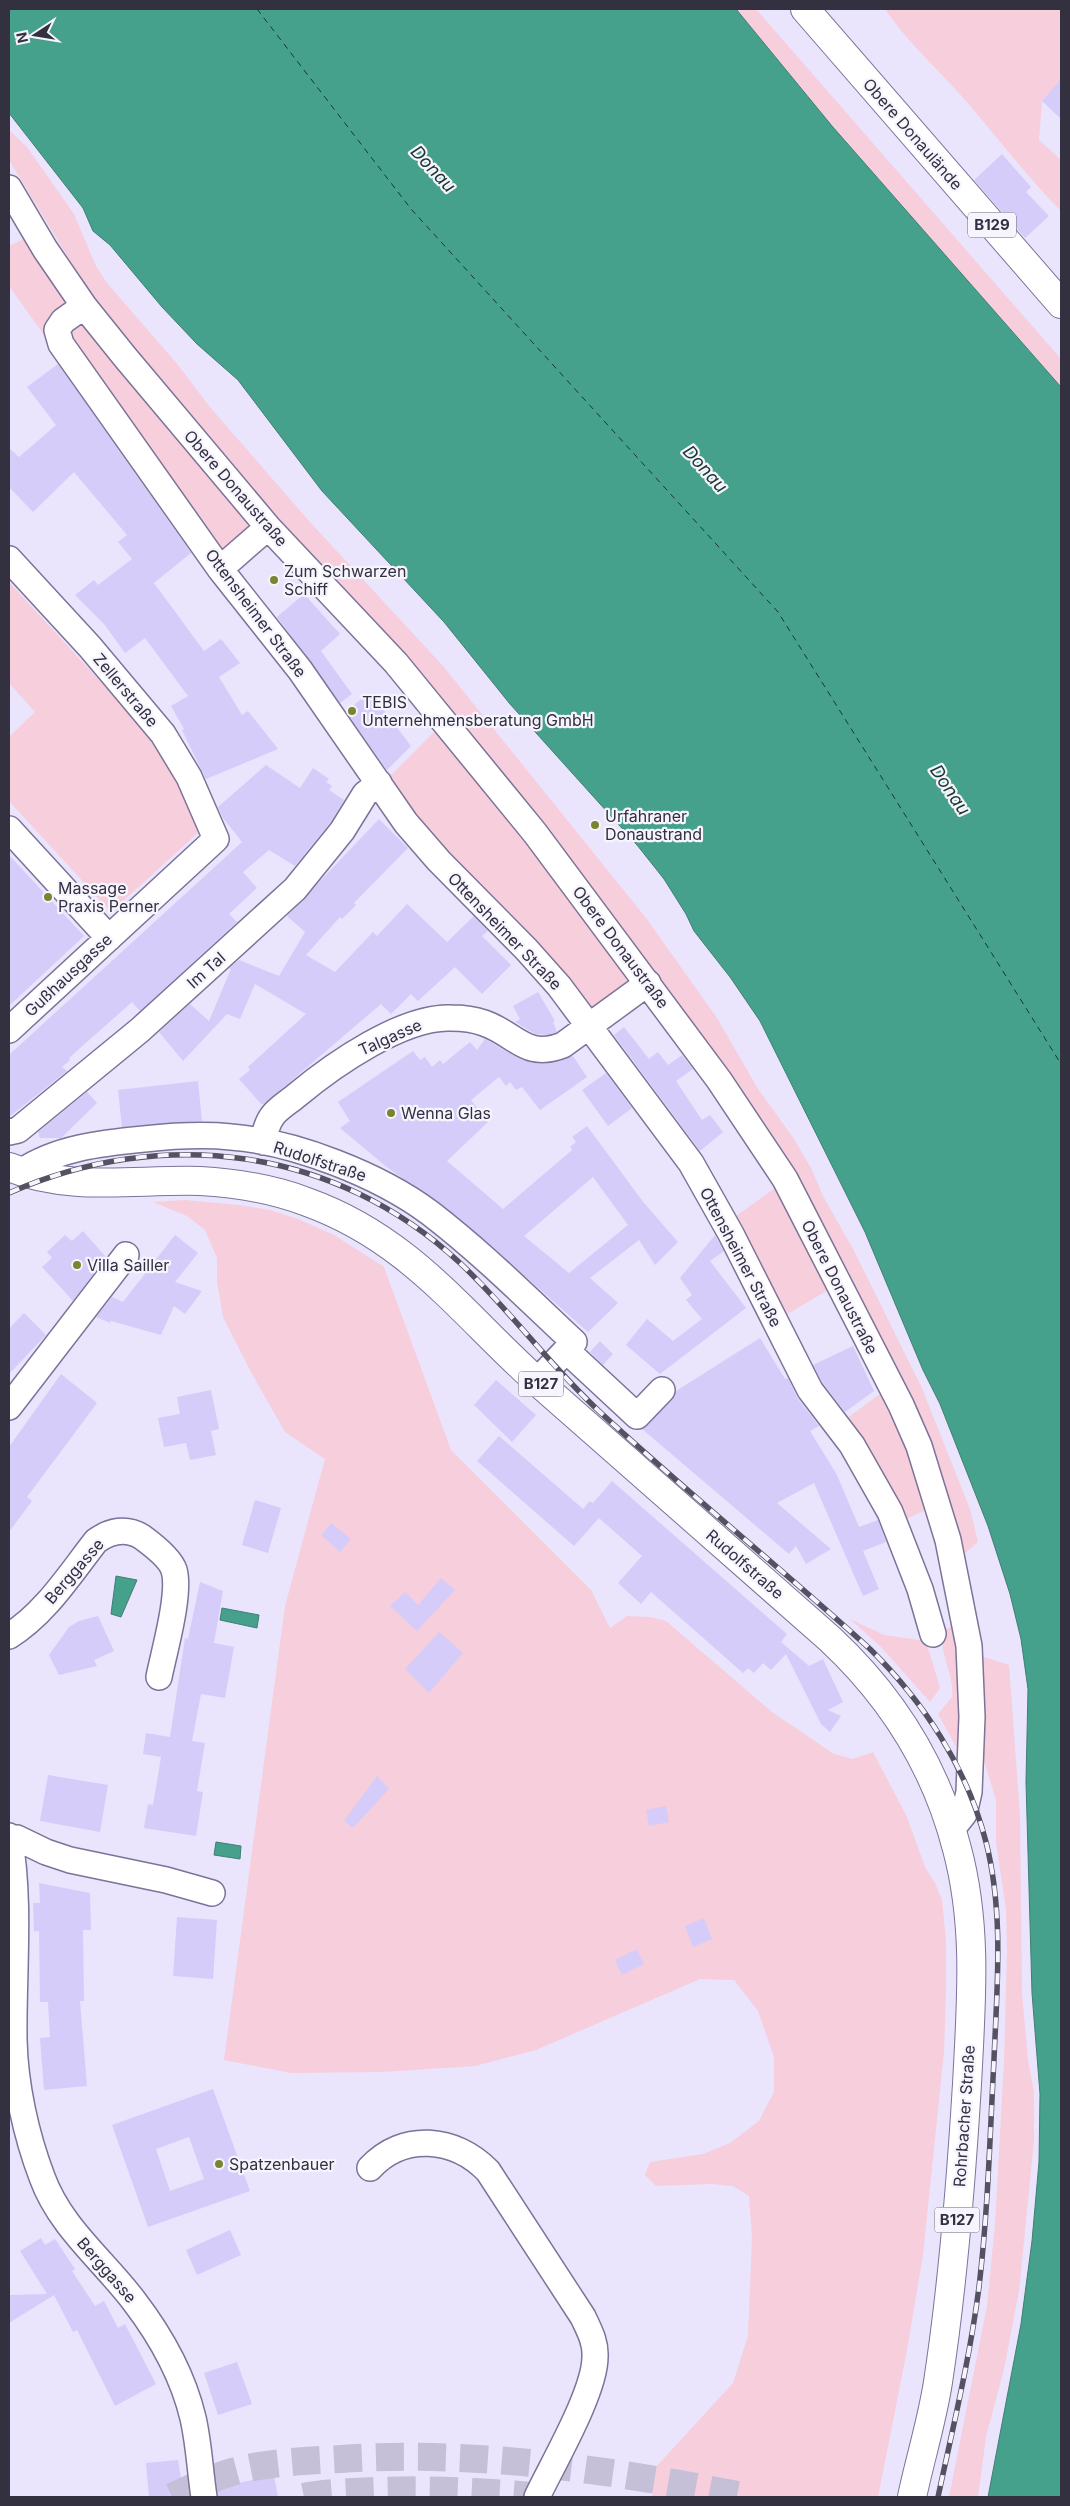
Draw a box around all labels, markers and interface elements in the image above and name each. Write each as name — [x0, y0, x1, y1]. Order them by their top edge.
north arrow — [10, 10, 60, 60]
text: N — [12, 31, 31, 45]
street label: Obere Donaulände — [859, 74, 967, 194]
water label: Donau — [407, 141, 460, 197]
road number: B129 — [968, 212, 1016, 238]
street label: Obere Donaustraße — [180, 426, 292, 550]
water label: Donau — [679, 441, 732, 497]
street label: Ottensheimer Straße — [201, 545, 311, 681]
place label: Zum Schwarzen Schiff — [284, 561, 406, 599]
marker: Zum Schwarzen Schiff — [268, 574, 280, 586]
street label: Zellerstraße — [89, 649, 163, 731]
place label: TEBIS Unternehmensberatung GmbH — [362, 692, 594, 730]
marker: TEBIS Unternehmensberatung GmbH — [346, 705, 358, 717]
water label: Donau — [926, 761, 975, 819]
place label: Urfahraner Donaustrand — [605, 806, 702, 844]
marker: Urfahraner Donaustrand — [589, 819, 601, 831]
street label: Ottensheimer Straße — [444, 868, 566, 994]
place label: Massage Praxis Perner — [58, 878, 159, 916]
street label: Obere Donaustraße — [569, 882, 673, 1012]
marker: Massage Praxis Perner — [42, 891, 54, 903]
street label: Gußhausgasse — [20, 929, 116, 1021]
street label: Im Tal — [183, 948, 229, 992]
street label: Talgasse — [355, 1014, 425, 1060]
place label: Wenna Glas — [401, 1103, 491, 1123]
marker: Wenna Glas — [385, 1107, 397, 1119]
street label: Rudolfstraße — [271, 1137, 369, 1185]
street label: Ottensheimer Straße — [696, 1184, 786, 1330]
street label: Obere Donaustraße — [798, 1217, 882, 1357]
place label: Villa Sailler — [87, 1255, 169, 1275]
marker: Villa Sailler — [71, 1259, 83, 1271]
road number: B127 — [518, 1372, 564, 1396]
street label: Rudolfstraße — [702, 1525, 788, 1603]
street label: Berggasse — [40, 1534, 108, 1608]
street label: Rohrbacher Straße — [949, 2044, 979, 2188]
place label: Spatzenbauer — [229, 2154, 335, 2174]
marker: Spatzenbauer — [213, 2158, 225, 2170]
road number: B127 — [934, 2208, 980, 2232]
street label: Berggasse — [73, 2233, 141, 2307]

